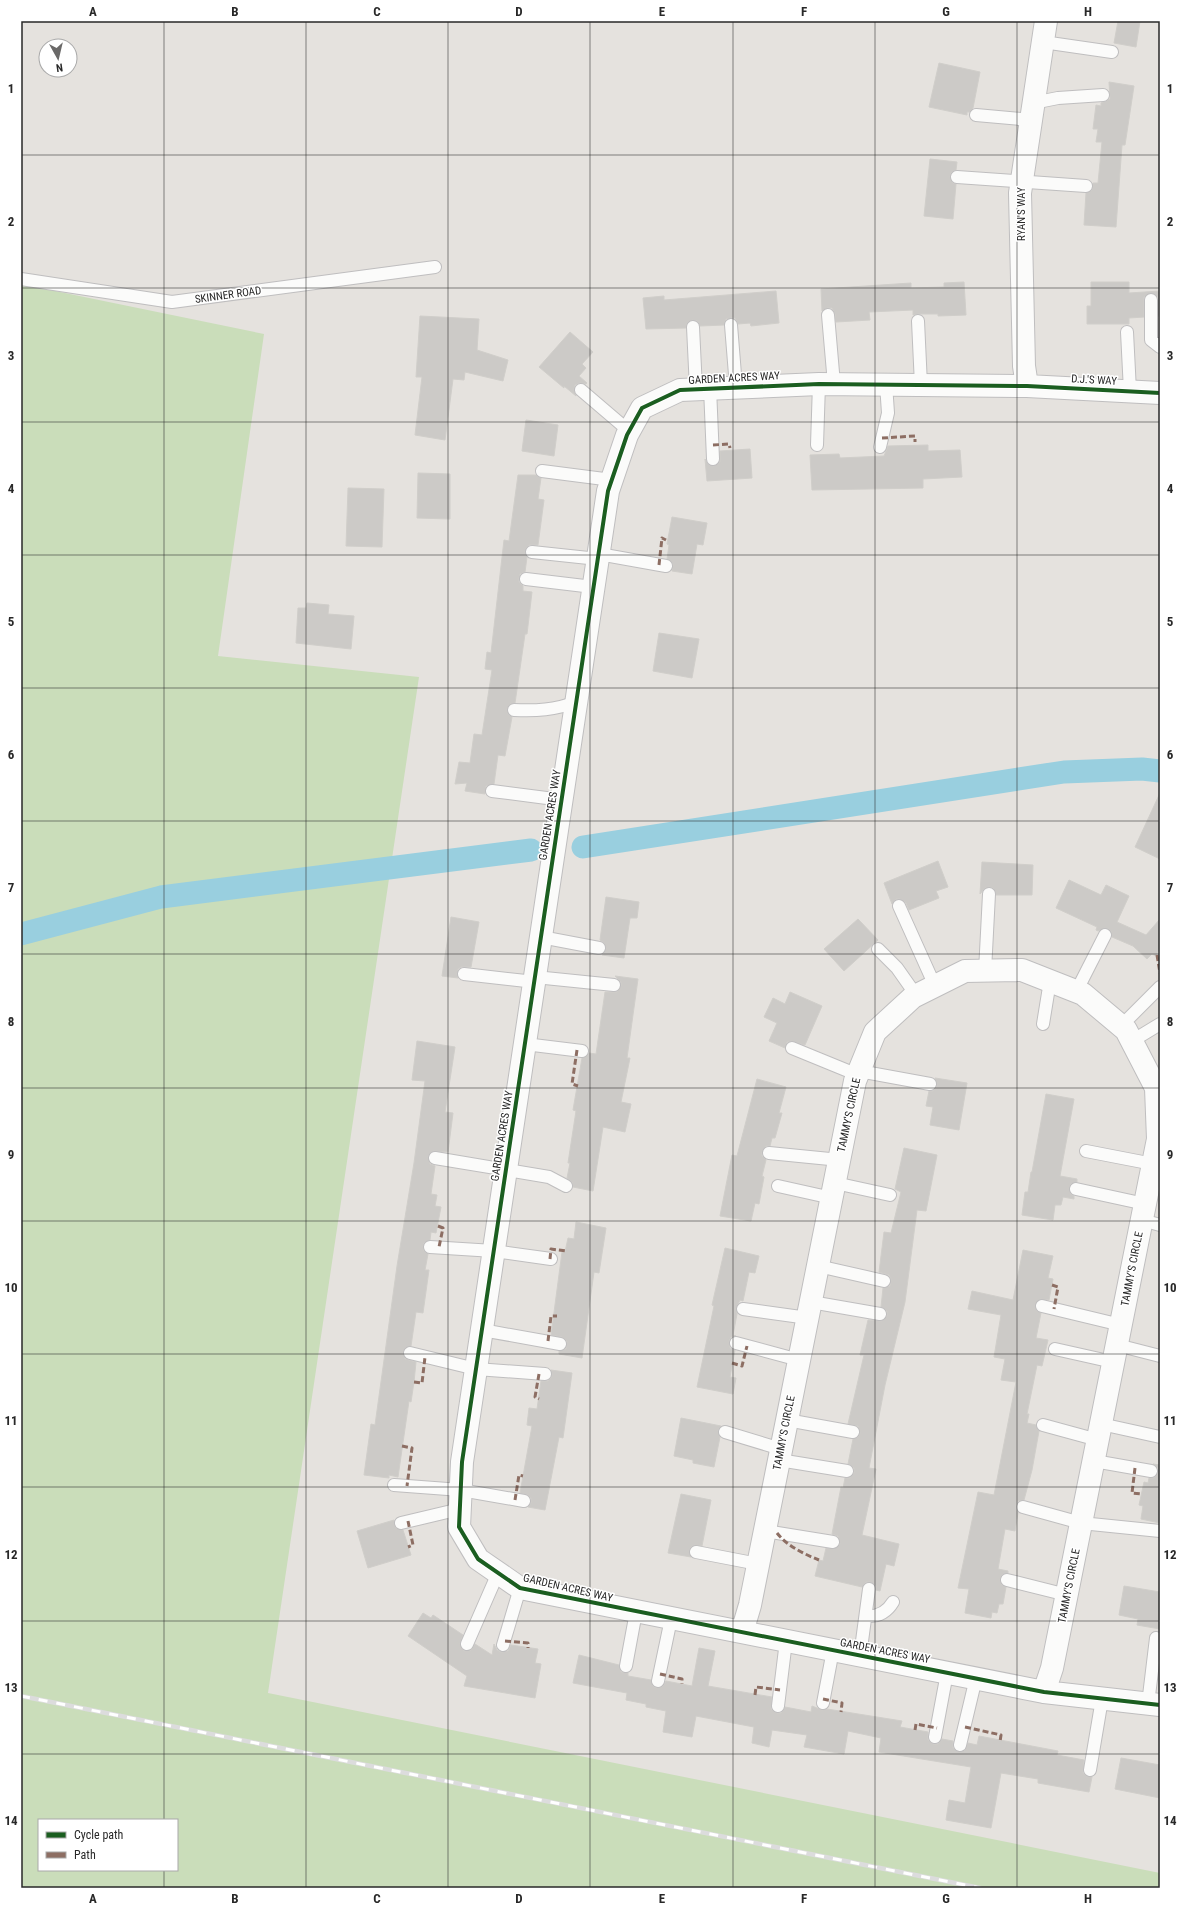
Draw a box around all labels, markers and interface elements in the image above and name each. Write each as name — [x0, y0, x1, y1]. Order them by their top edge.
text: A — [89, 4, 97, 19]
text: B — [231, 4, 239, 19]
text: C — [373, 4, 381, 19]
text: D — [515, 4, 523, 19]
text: E — [659, 4, 666, 19]
text: F — [801, 4, 807, 19]
text: G — [942, 4, 950, 19]
text: H — [1084, 4, 1092, 19]
north arrow — [38, 38, 78, 78]
text: N — [55, 61, 64, 74]
text: 1 — [8, 81, 14, 96]
text: 1 — [1167, 81, 1173, 96]
street label: RYAN'S WAY — [1015, 187, 1028, 241]
text: 2 — [8, 214, 15, 229]
text: 2 — [1167, 214, 1174, 229]
street label: SKINNER ROAD — [194, 284, 262, 306]
text: 3 — [8, 348, 14, 363]
text: 3 — [1167, 348, 1173, 363]
street label: GARDEN ACRES WAY — [688, 369, 780, 387]
street label: D.J.'S WAY — [1071, 372, 1117, 388]
text: 4 — [8, 481, 15, 496]
text: 4 — [1167, 481, 1174, 496]
text: 5 — [8, 614, 15, 629]
text: 5 — [1167, 614, 1174, 629]
text: 6 — [8, 747, 15, 762]
text: 6 — [1167, 747, 1174, 762]
street label: GARDEN ACRES WAY — [536, 769, 564, 861]
text: 7 — [8, 880, 15, 895]
text: 7 — [1167, 880, 1174, 895]
text: 8 — [8, 1014, 14, 1029]
text: 8 — [1167, 1014, 1173, 1029]
street label: TAMMY'S CIRCLE — [835, 1076, 863, 1153]
street label: GARDEN ACRES WAY — [488, 1090, 516, 1182]
text: 9 — [8, 1147, 14, 1162]
text: 9 — [1167, 1147, 1173, 1162]
street label: TAMMY'S CIRCLE — [1118, 1230, 1146, 1307]
text: 10 — [4, 1280, 18, 1295]
text: 10 — [1163, 1280, 1177, 1295]
street label: TAMMY'S CIRCLE — [770, 1394, 798, 1471]
text: 11 — [4, 1413, 18, 1428]
text: 11 — [1163, 1413, 1177, 1428]
text: 12 — [4, 1547, 18, 1562]
street label: TAMMY'S CIRCLE — [1055, 1547, 1083, 1624]
text: 12 — [1163, 1547, 1177, 1562]
street label: GARDEN ACRES WAY — [522, 1571, 614, 1605]
street label: GARDEN ACRES WAY — [839, 1636, 931, 1666]
text: 13 — [4, 1680, 18, 1695]
text: 13 — [1163, 1680, 1177, 1695]
text: 14 — [4, 1813, 18, 1828]
text: 14 — [1163, 1813, 1177, 1828]
legend — [38, 1819, 178, 1871]
text: Cycle path — [74, 1828, 124, 1842]
text: Path — [74, 1848, 96, 1862]
text: A — [89, 1891, 97, 1906]
text: B — [231, 1891, 239, 1906]
text: C — [373, 1891, 381, 1906]
text: D — [515, 1891, 523, 1906]
text: E — [659, 1891, 666, 1906]
text: F — [801, 1891, 807, 1906]
text: G — [942, 1891, 950, 1906]
text: H — [1084, 1891, 1092, 1906]

